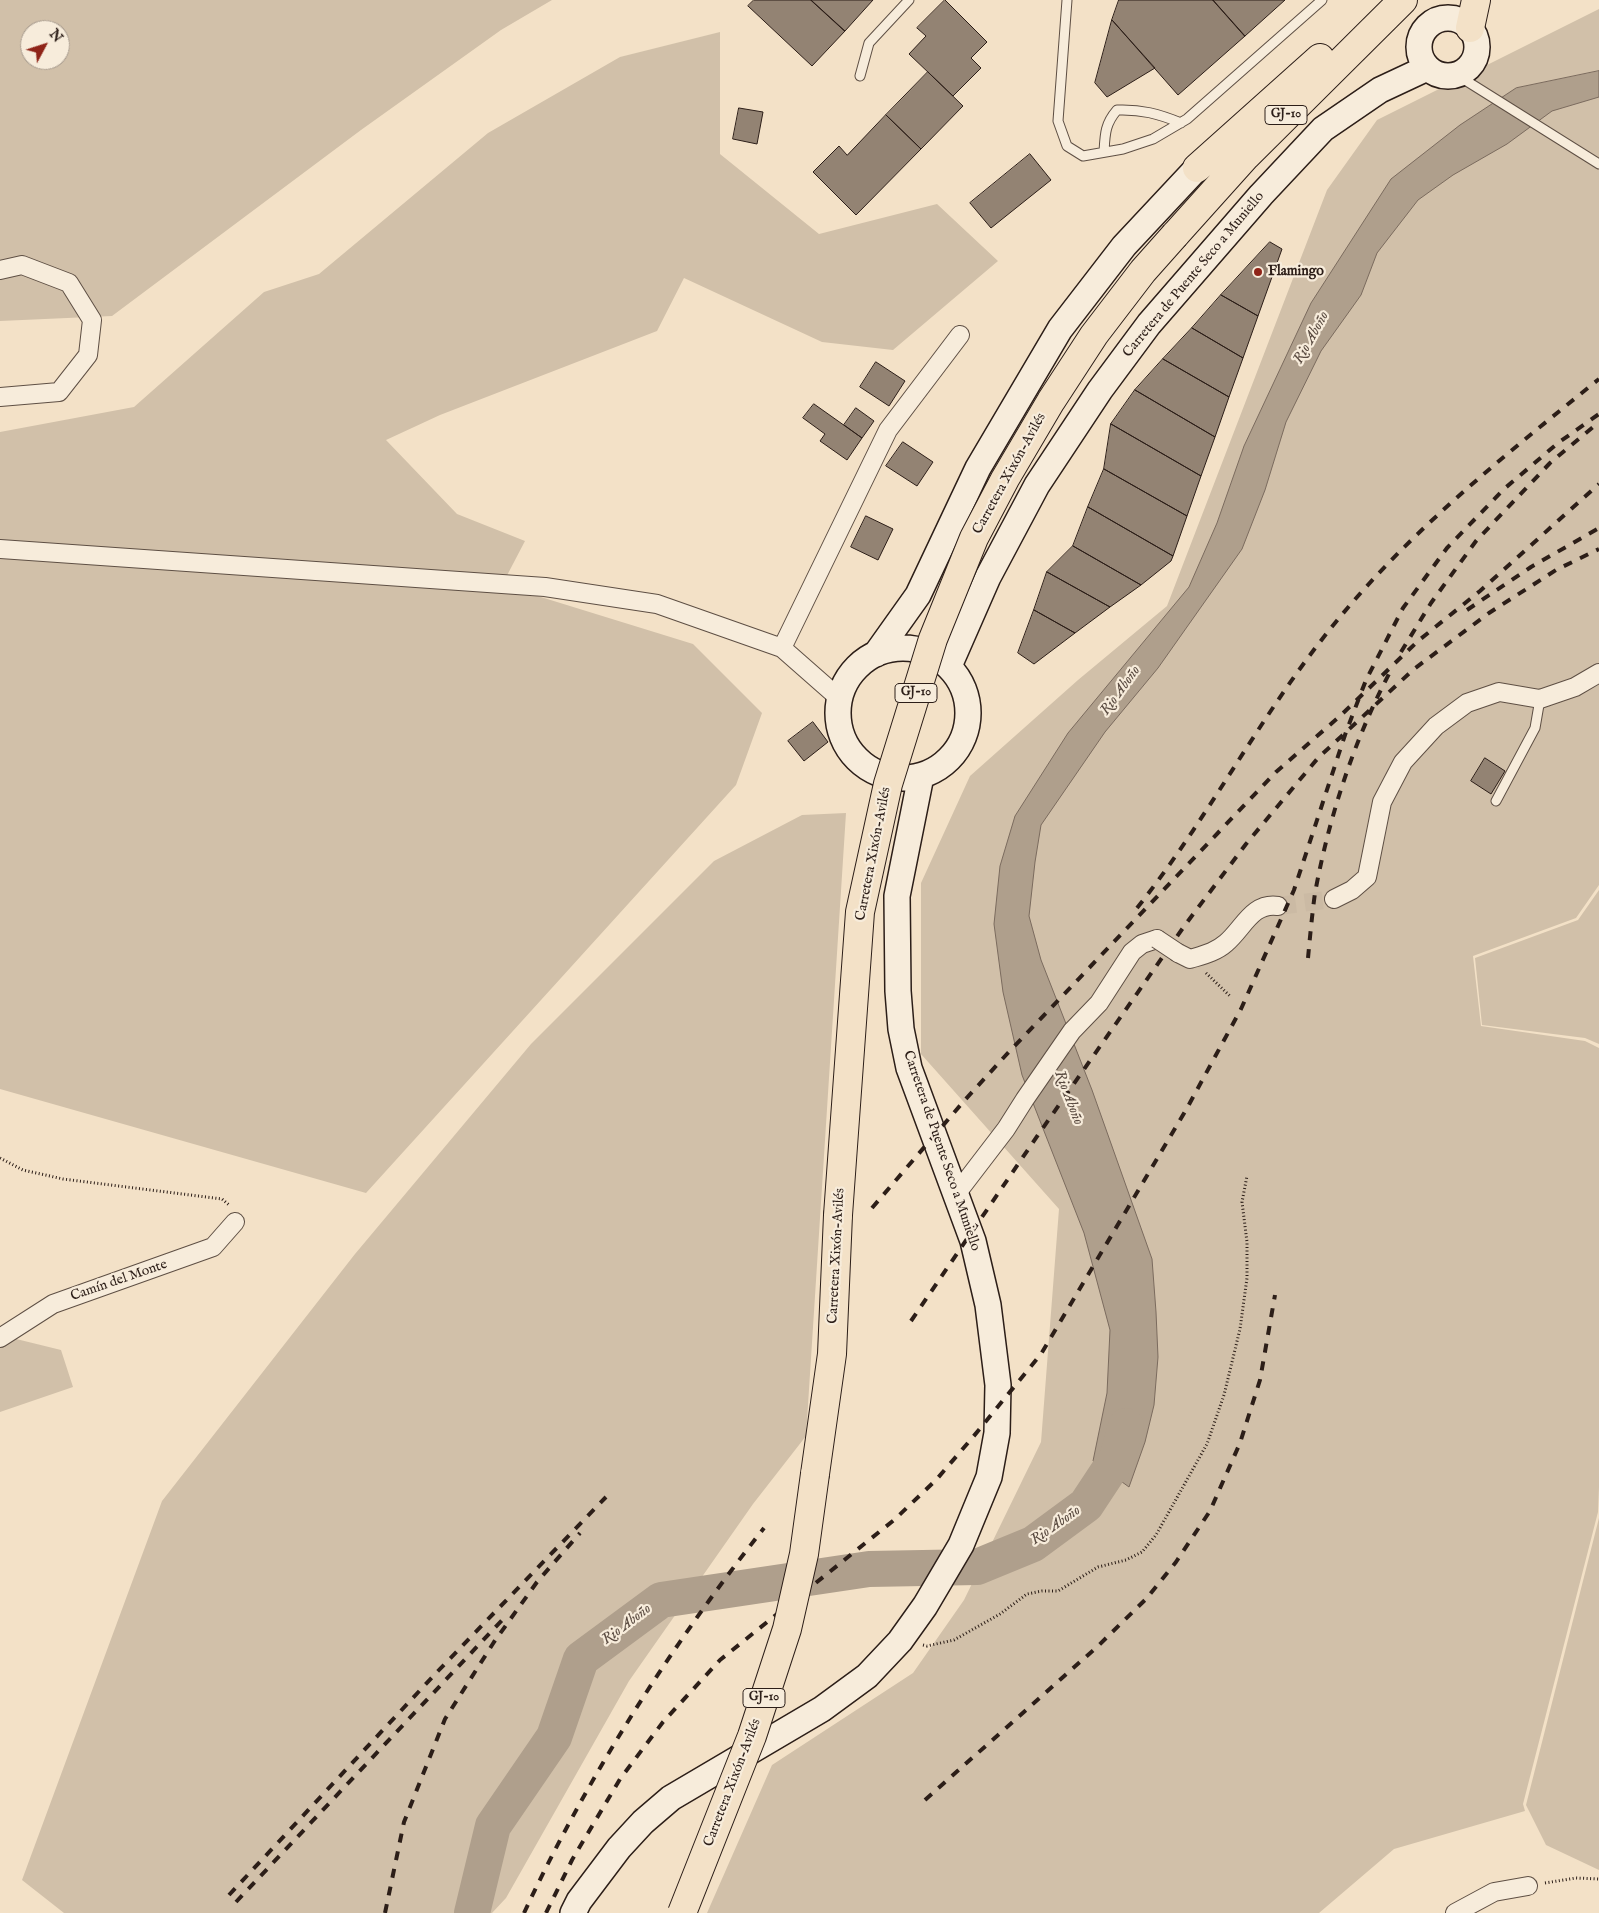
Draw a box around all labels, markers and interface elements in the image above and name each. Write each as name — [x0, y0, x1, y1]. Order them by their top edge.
north arrow — [20, 20, 70, 70]
text: N — [45, 26, 67, 46]
road number: GJ-10 — [1265, 106, 1307, 124]
street label: Carretera de Puente Seco a Muniello — [1120, 189, 1268, 361]
place label: Flamingo — [1268, 264, 1324, 280]
marker: Flamingo — [1252, 266, 1264, 278]
water label: Rio Aboño — [1290, 309, 1334, 367]
street label: Carretera Xixón-Avilés — [970, 411, 1050, 537]
water label: Rio Aboño — [1097, 663, 1145, 719]
road number: GJ-10 — [895, 684, 937, 702]
street label: Carretera Xixón-Avilés — [853, 786, 895, 922]
street label: Carretera de Puente Seco a Muniello — [899, 1049, 983, 1253]
water label: Rio Aboño — [1049, 1068, 1087, 1128]
street label: Carretera Xixón-Avilés — [825, 1188, 849, 1324]
street label: Camín del Monte — [68, 1257, 170, 1305]
water label: Rio Aboño — [1028, 1502, 1084, 1550]
water label: Rio Aboño — [599, 1601, 655, 1649]
road number: GJ-10 — [743, 1689, 785, 1708]
street label: Carretera Xixón-Avilés — [701, 1717, 765, 1849]

